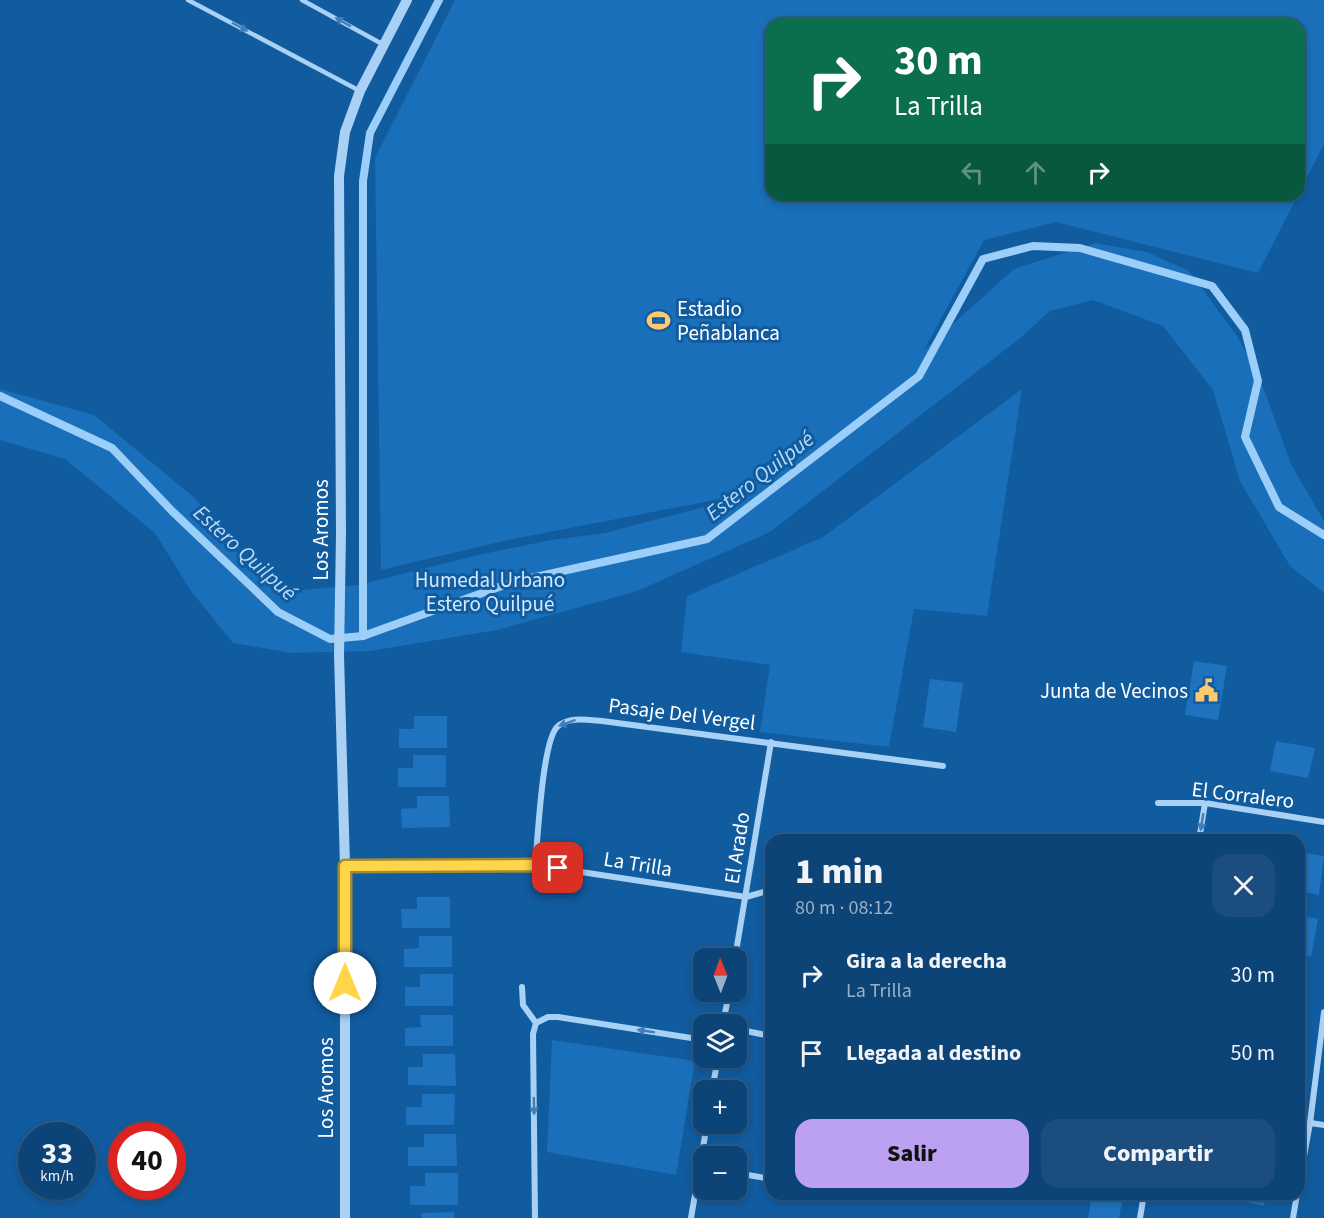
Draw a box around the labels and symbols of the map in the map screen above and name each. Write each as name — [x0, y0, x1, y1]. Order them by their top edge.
one-way arrow — [334, 17, 351, 27]
one-way arrow — [232, 22, 249, 32]
place label: Estadio Peñablanca — [677, 294, 780, 348]
sports icon: Estadio Peñablanca — [646, 308, 672, 334]
water label: Estero Quilpué — [699, 423, 821, 529]
street label: Los Aromos — [306, 479, 336, 581]
water label: Estero Quilpué — [186, 498, 304, 609]
park label: Humedal Urbano Estero Quilpué — [415, 565, 565, 619]
place label: Junta de Vecinos — [1040, 676, 1188, 706]
public building icon: Junta de Vecinos — [1193, 678, 1219, 704]
street label: Pasaje Del Vergel — [607, 690, 757, 738]
one-way arrow — [558, 719, 576, 729]
street label: El Corralero — [1190, 774, 1296, 816]
street label: El Arado — [717, 810, 757, 886]
one-way arrow — [1198, 812, 1207, 831]
pin — [532, 842, 583, 893]
street label: La Trilla — [602, 844, 674, 884]
north arrow — [693, 948, 747, 1002]
position arrow — [313, 951, 377, 1015]
one-way arrow — [636, 1026, 655, 1035]
street label: Los Aromos — [311, 1037, 341, 1139]
one-way arrow — [529, 1096, 539, 1115]
speed limit sign: 40 — [108, 1122, 186, 1200]

